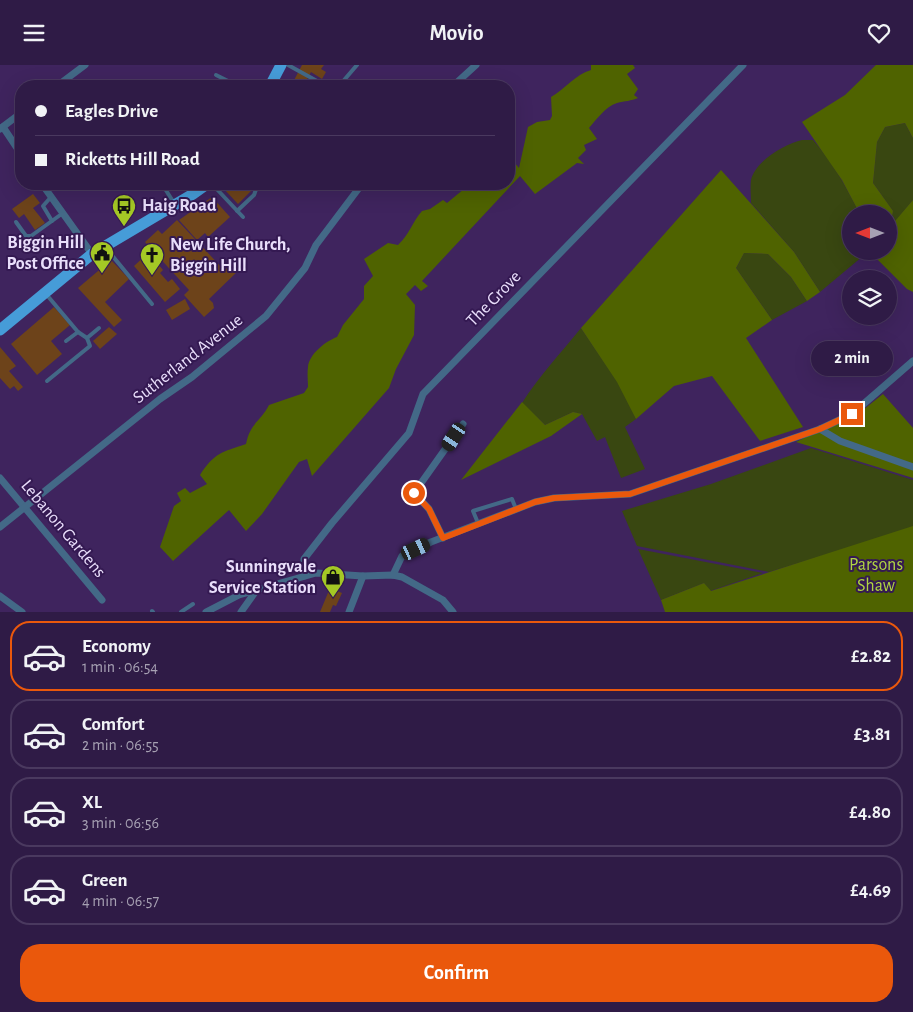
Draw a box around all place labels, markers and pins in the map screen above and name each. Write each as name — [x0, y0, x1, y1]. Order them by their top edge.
bus stop icon: Haig Road — [111, 193, 137, 227]
place label: Haig Road — [142, 197, 217, 215]
place label: Biggin Hill Post Office — [6, 234, 84, 273]
place label: New Life Church, Biggin Hill — [170, 236, 290, 275]
public building icon: Biggin Hill Post Office — [89, 240, 115, 274]
church icon: New Life Church, Biggin Hill — [139, 242, 165, 276]
place label: Sunningvale Service Station — [209, 558, 316, 597]
shop icon: Sunningvale Service Station — [320, 564, 346, 598]

